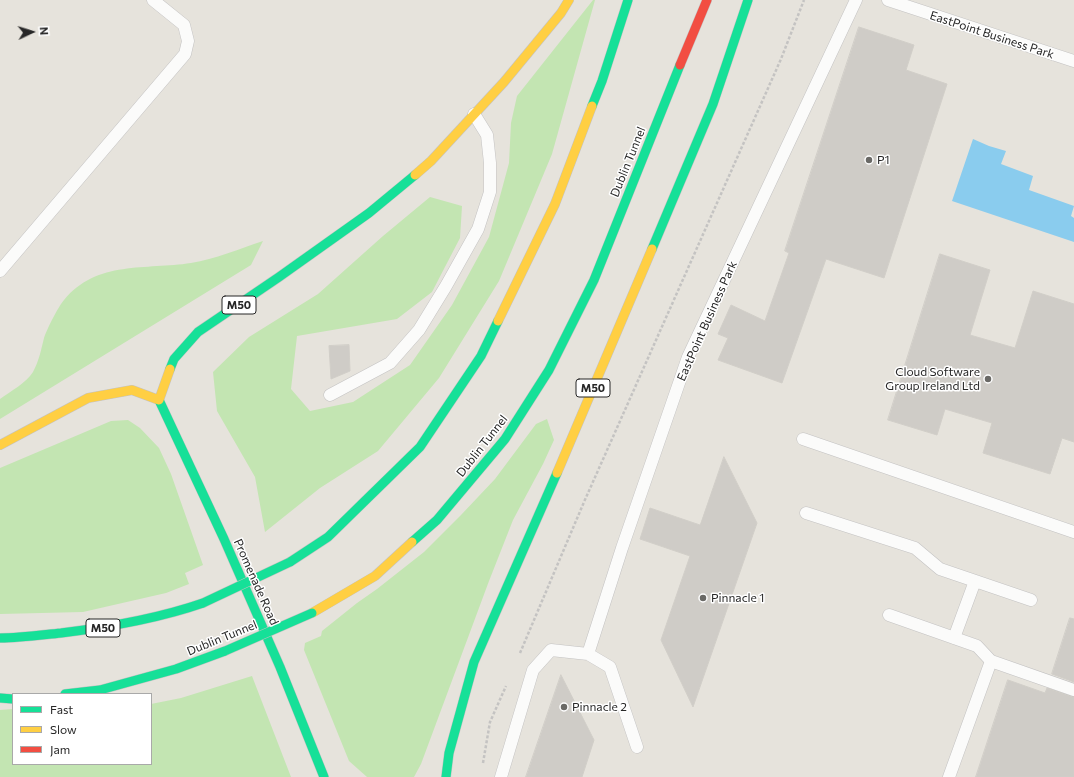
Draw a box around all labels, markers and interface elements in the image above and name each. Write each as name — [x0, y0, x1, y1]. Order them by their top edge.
street label: EastPoint Business Park — [928, 8, 1056, 62]
north arrow — [12, 12, 52, 52]
text: N — [38, 27, 51, 36]
street label: Dublin Tunnel — [607, 125, 649, 199]
place label: P1 — [877, 153, 890, 167]
marker: P1 — [864, 155, 874, 165]
street label: EastPoint Business Park — [674, 259, 740, 383]
road number: M50 — [222, 296, 256, 314]
place label: Cloud Software Group Ireland Ltd — [885, 365, 980, 393]
marker: Cloud Software Group Ireland Ltd — [983, 374, 993, 384]
road number: M50 — [576, 379, 610, 397]
street label: Dublin Tunnel — [453, 412, 511, 480]
street label: Promenade Road — [231, 537, 281, 627]
place label: Pinnacle 1 — [711, 591, 764, 605]
marker: Pinnacle 1 — [698, 593, 708, 603]
street label: Dublin Tunnel — [185, 617, 259, 659]
road number: M50 — [86, 619, 120, 637]
legend — [12, 693, 152, 765]
place label: Pinnacle 2 — [572, 700, 627, 714]
text: Fast — [50, 702, 73, 716]
marker: Pinnacle 2 — [559, 702, 569, 712]
text: Slow — [50, 722, 77, 736]
text: Jam — [50, 742, 70, 756]

